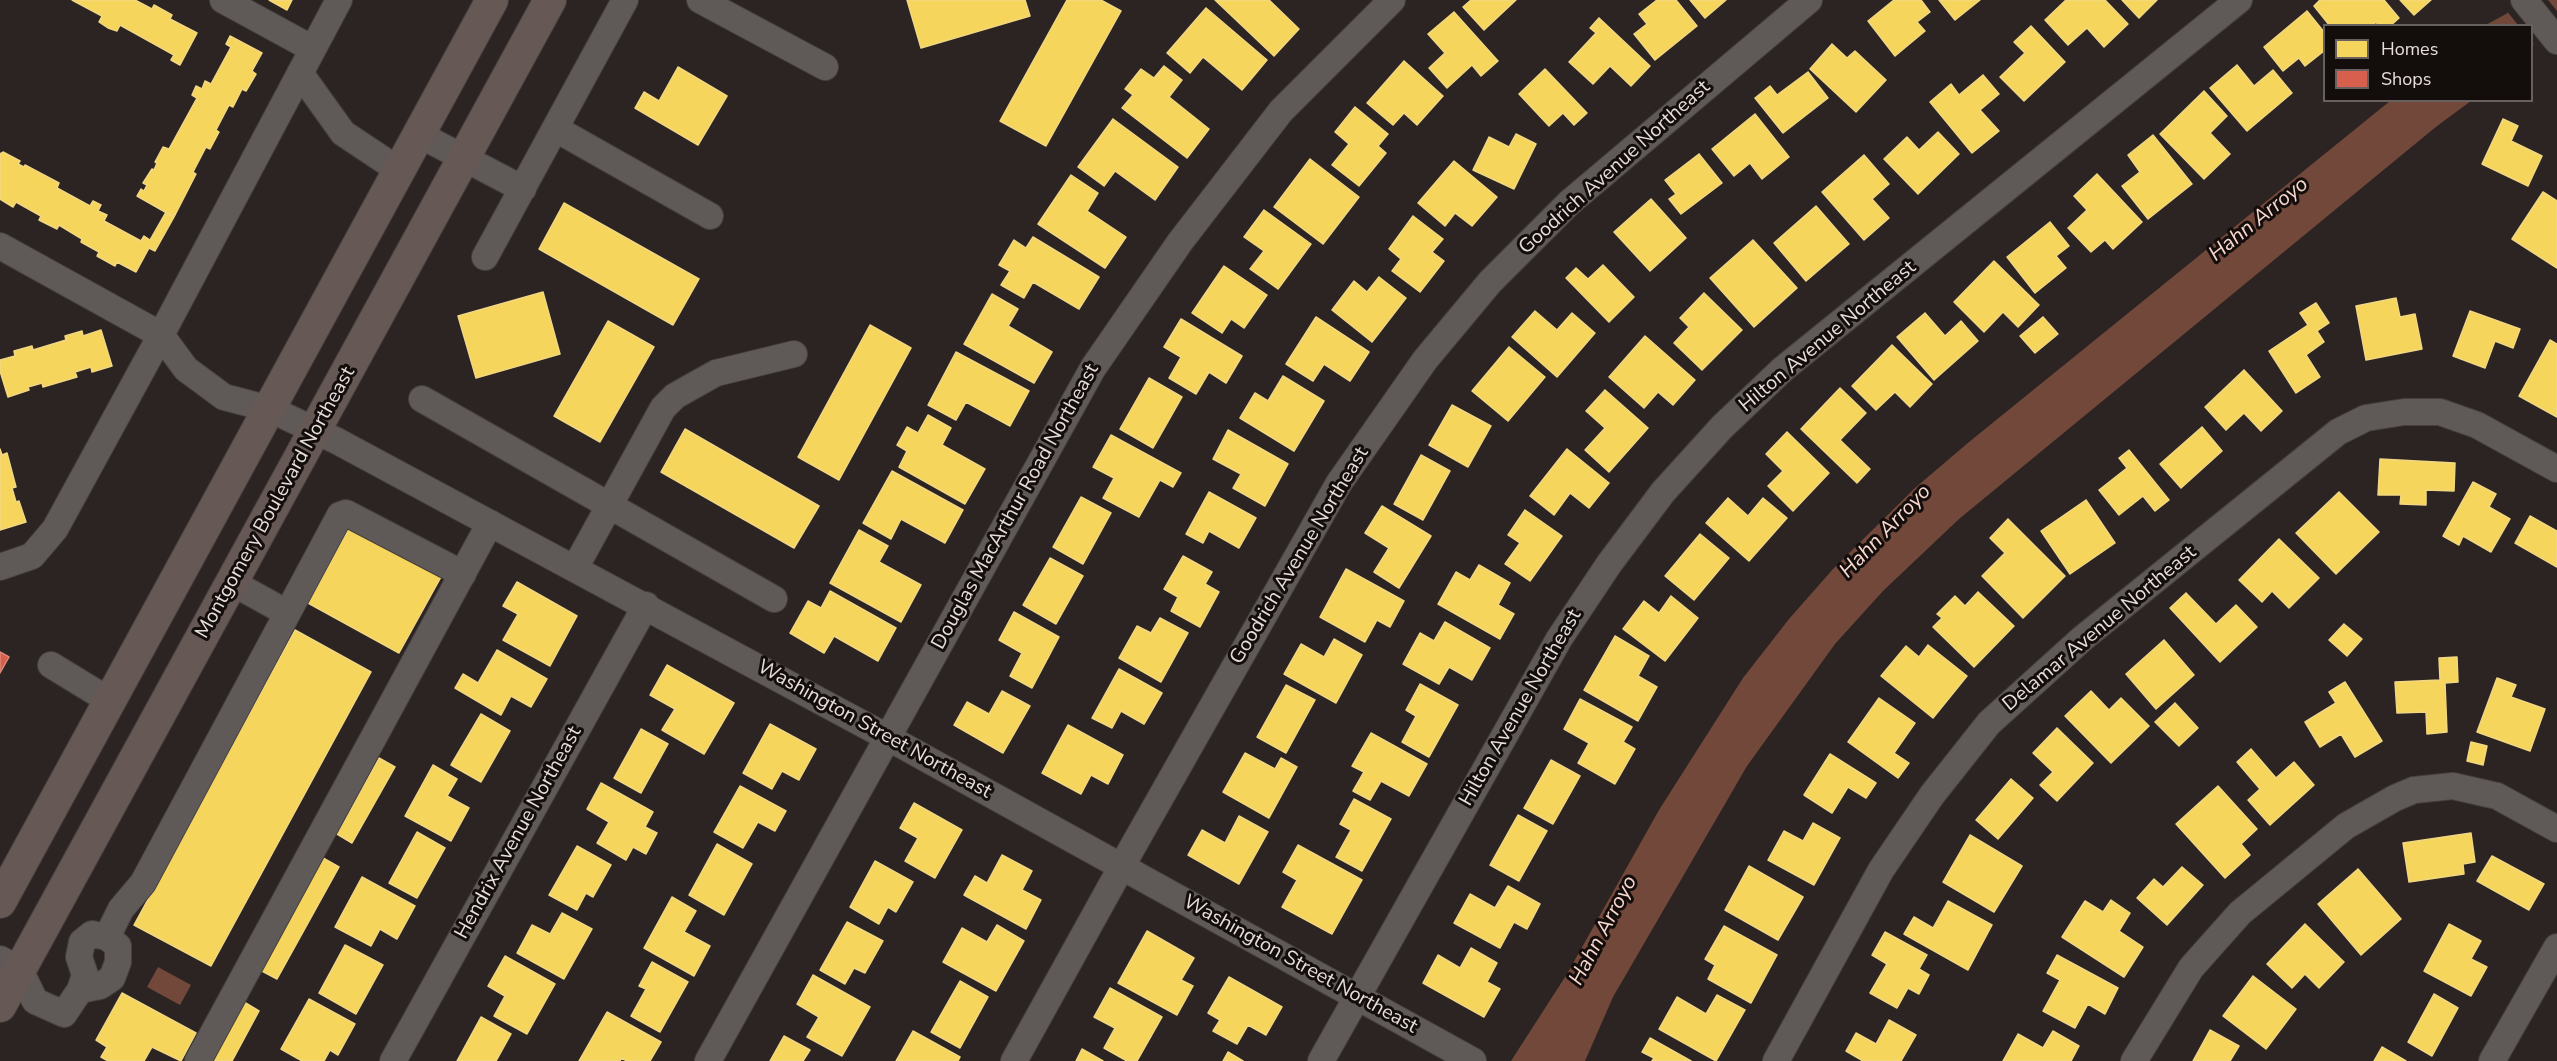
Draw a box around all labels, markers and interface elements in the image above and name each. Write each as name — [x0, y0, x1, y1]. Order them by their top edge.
legend — [2323, 24, 2533, 102]
text: Homes — [2381, 37, 2438, 61]
text: Shops — [2381, 67, 2431, 91]
street label: Goodrich Avenue Northeast — [1514, 76, 1716, 260]
water label: Hahn Arroyo — [2204, 172, 2314, 268]
street label: Hilton Avenue Northeast — [1735, 256, 1921, 418]
street label: Douglas MacArthur Road Northeast — [927, 360, 1105, 654]
street label: Montgomery Boulevard Northeast — [191, 363, 361, 643]
street label: Goodrich Avenue Northeast — [1226, 443, 1374, 669]
water label: Hahn Arroyo — [1835, 480, 1937, 584]
street label: Delamar Avenue Northeast — [1998, 541, 2202, 717]
street label: Hilton Avenue Northeast — [1455, 605, 1587, 811]
street label: Washington Street Northeast — [753, 655, 995, 805]
street label: Hendrix Avenue Northeast — [451, 723, 587, 943]
water label: Hahn Arroyo — [1565, 872, 1643, 990]
street label: Washington Street Northeast — [1179, 890, 1421, 1040]

